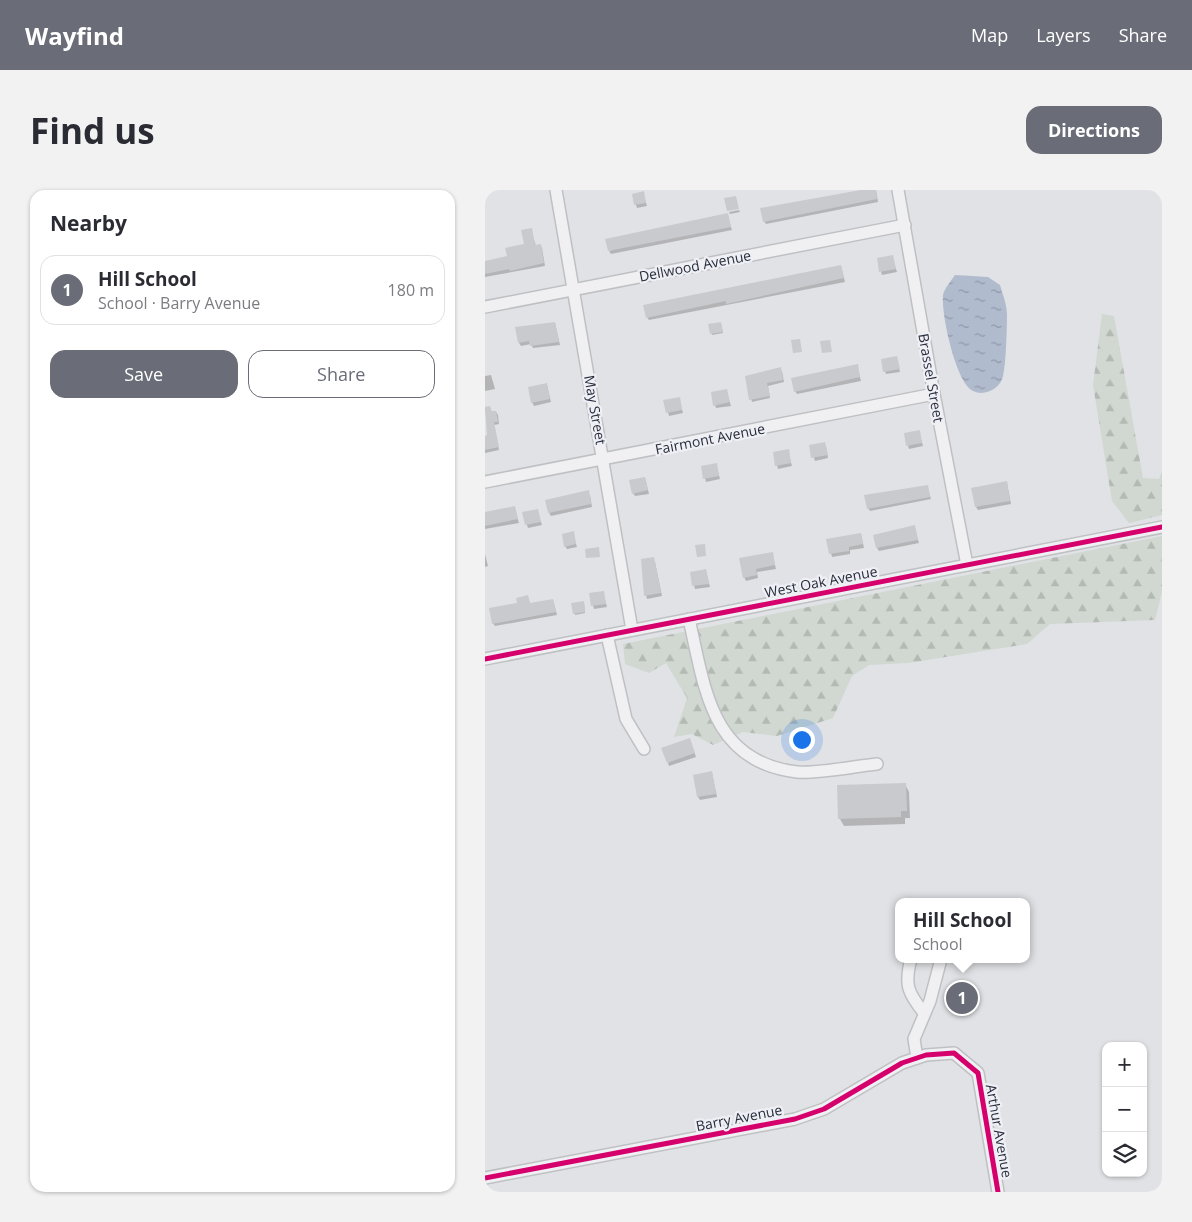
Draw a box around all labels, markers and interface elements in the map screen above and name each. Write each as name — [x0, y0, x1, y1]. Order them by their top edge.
text: Wayfind — [25, 19, 124, 52]
text: Map — [971, 23, 1008, 47]
text: Layers — [1036, 23, 1091, 47]
text: Share — [1119, 23, 1167, 47]
button: Directions — [1026, 106, 1162, 154]
text: Find us — [30, 107, 155, 154]
text: Nearby — [50, 209, 127, 237]
street label: Dellwood Avenue — [637, 245, 753, 286]
text: Hill School — [98, 266, 197, 292]
text: 1 — [62, 279, 72, 301]
text: 180 m — [388, 279, 434, 301]
text: School · Barry Avenue — [98, 292, 260, 314]
street label: Brassel Street — [914, 332, 949, 424]
button: Save — [50, 350, 238, 398]
button: Share — [248, 350, 435, 398]
street label: May Street — [580, 374, 611, 446]
street label: Fairmont Avenue — [653, 419, 767, 458]
street label: West Oak Avenue — [763, 561, 879, 602]
your location — [789, 727, 815, 753]
popup — [895, 898, 1030, 963]
text: Hill School — [913, 907, 1012, 933]
text: School — [913, 933, 963, 955]
pin: 1 — [946, 979, 978, 1017]
map controls — [1102, 1042, 1147, 1177]
button: + — [1102, 1042, 1147, 1087]
street label: Arthur Avenue — [982, 1083, 1017, 1179]
button: − — [1102, 1087, 1147, 1132]
street label: Barry Avenue — [694, 1100, 784, 1135]
button: layers — [1102, 1132, 1147, 1177]

